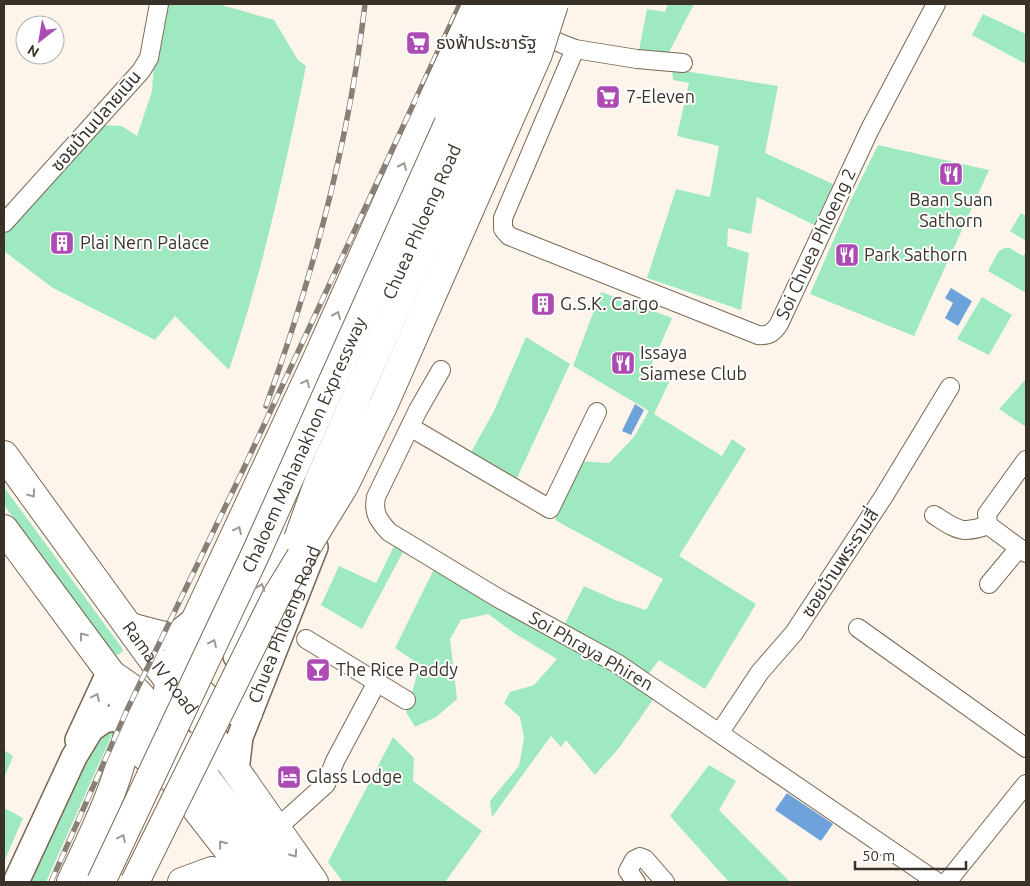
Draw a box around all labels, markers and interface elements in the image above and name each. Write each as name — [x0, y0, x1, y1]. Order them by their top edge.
north arrow — [15, 15, 65, 65]
supermarket icon: ธงฟ้าประชารัฐ — [405, 30, 431, 56]
place label: ธงฟ้าประชารัฐ — [436, 32, 537, 53]
text: N — [25, 42, 42, 61]
street label: ซอยบ้านปลายเนิน — [46, 66, 144, 175]
supermarket icon: 7-Eleven — [595, 84, 621, 110]
place label: 7-Eleven — [626, 86, 695, 106]
street label: Chuea Phloeng Road — [378, 141, 464, 302]
restaurant icon: Baan Suan Sathorn — [938, 161, 964, 187]
one-way arrow — [397, 162, 408, 171]
street label: Soi Chuea Phloeng 2 — [771, 165, 859, 322]
place label: Baan Suan Sathorn — [909, 189, 993, 230]
building icon: Plai Nern Palace — [49, 230, 75, 256]
place label: Plai Nern Palace — [80, 232, 209, 252]
restaurant icon: Park Sathorn — [834, 242, 860, 268]
place label: Park Sathorn — [864, 244, 968, 264]
building icon: G.S.K. Cargo — [530, 291, 556, 317]
place label: G.S.K. Cargo — [560, 293, 659, 313]
one-way arrow — [331, 311, 341, 320]
street label: Chaloem Mahanakhon Expressway — [237, 313, 369, 575]
place label: Issaya Siamese Club — [640, 342, 747, 383]
restaurant icon: Issaya Siamese Club — [610, 350, 636, 376]
one-way arrow — [300, 379, 311, 388]
one-way arrow — [26, 488, 35, 498]
street label: ซอยบ้านพระรามสี่ — [795, 503, 882, 620]
one-way arrow — [231, 526, 242, 535]
street label: Chuea Phloeng Road — [243, 543, 323, 706]
one-way arrow — [255, 583, 265, 592]
street label: Soi Phraya Phiren — [526, 606, 657, 694]
street label: Rama IV Road — [119, 617, 202, 718]
one-way arrow — [81, 633, 89, 642]
one-way arrow — [207, 640, 217, 649]
bar icon: The Rice Paddy — [305, 657, 331, 683]
place label: The Rice Paddy — [336, 659, 458, 679]
one-way arrow — [90, 693, 100, 702]
hotel icon: Glass Lodge — [276, 764, 302, 790]
place label: Glass Lodge — [306, 766, 402, 786]
one-way arrow — [116, 834, 126, 843]
scale bar — [855, 838, 966, 870]
one-way arrow — [219, 841, 228, 850]
text: 50 m — [862, 847, 895, 864]
one-way arrow — [288, 848, 297, 858]

